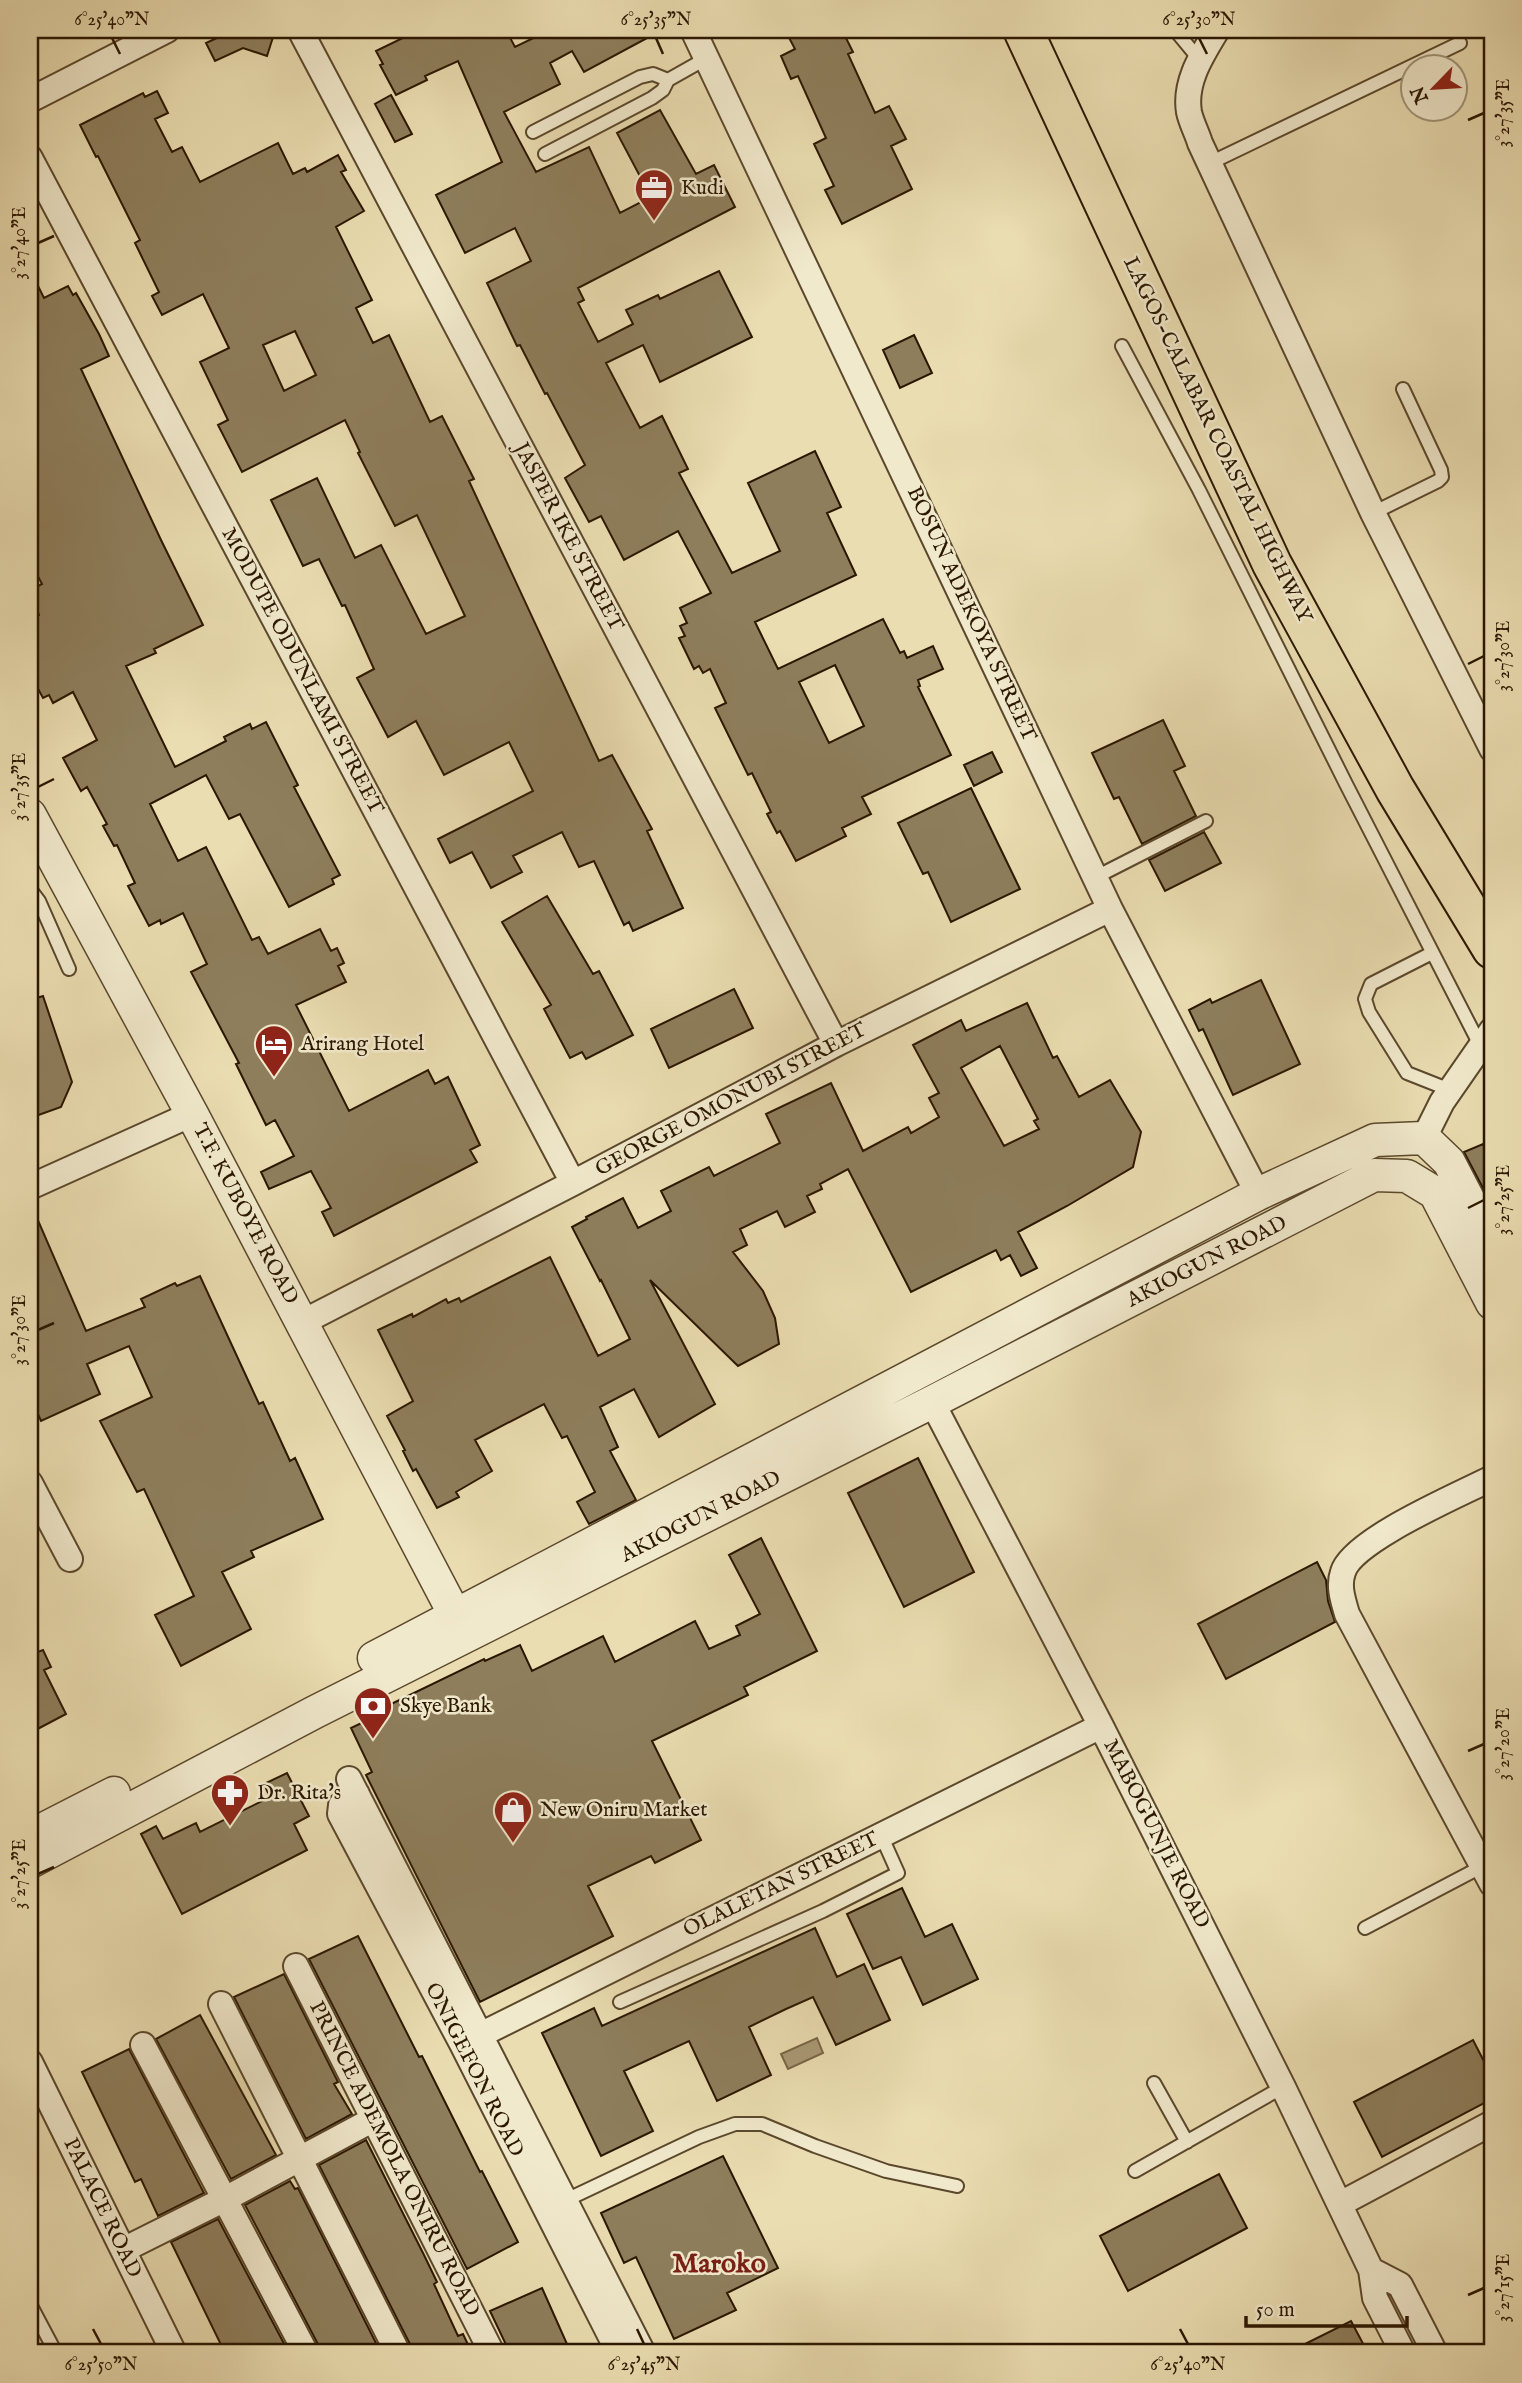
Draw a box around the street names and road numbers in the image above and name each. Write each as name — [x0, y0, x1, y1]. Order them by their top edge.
street label: LAGOS-CALABAR COASTAL HIGHWAY — [1116, 252, 1318, 629]
street label: JASPER IKE STREET — [506, 436, 630, 637]
street label: BOSUN ADEKOYA STREET — [900, 482, 1042, 747]
street label: MODUPE ODUNLAMI STREET — [215, 523, 390, 820]
street label: GEORGE OMONUBI STREET — [591, 1017, 872, 1183]
street label: T.F. KUBOYE ROAD — [186, 1119, 304, 1309]
street label: AKIOGUN ROAD — [1121, 1210, 1292, 1314]
street label: AKIOGUN ROAD — [615, 1465, 786, 1569]
street label: MABOGUNJE ROAD — [1097, 1735, 1215, 1933]
street label: OLALETAN STREET — [679, 1826, 884, 1944]
street label: ONIGEFON ROAD — [418, 1978, 530, 2162]
street label: PRINCE ADEMOLA ONIRU ROAD — [302, 1997, 486, 2321]
street label: PALACE ROAD — [56, 2134, 148, 2282]

